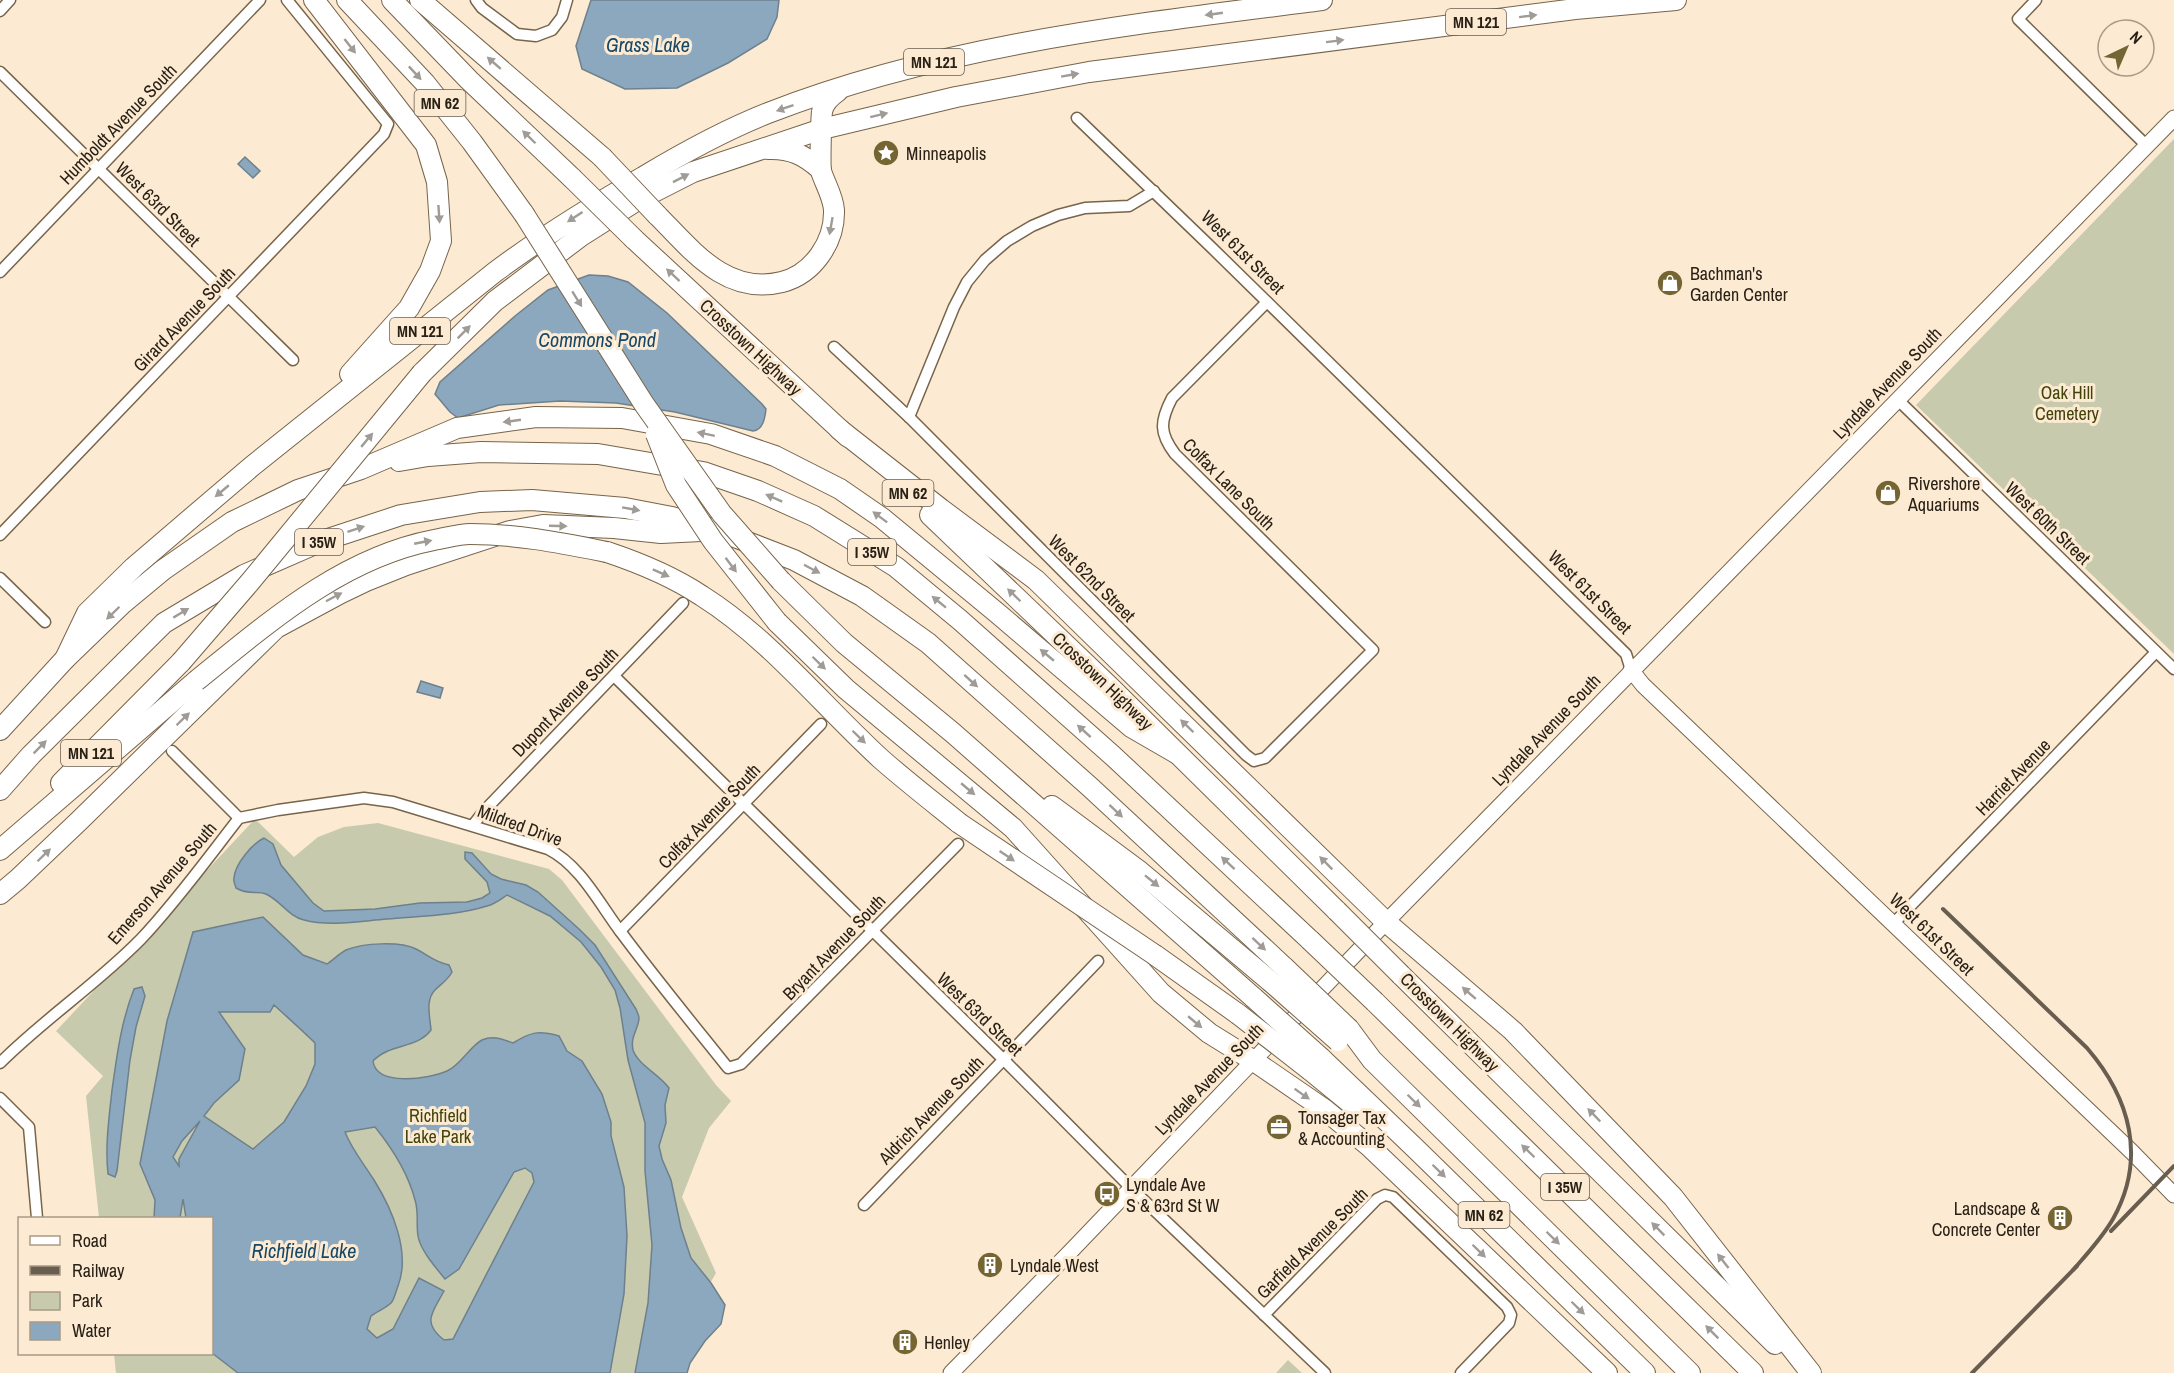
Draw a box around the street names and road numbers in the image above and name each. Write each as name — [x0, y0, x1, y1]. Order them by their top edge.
road number: MN 121 — [1446, 9, 1506, 35]
road number: MN 121 — [904, 49, 964, 75]
street label: Humboldt Avenue South — [54, 58, 182, 190]
road number: MN 62 — [414, 90, 466, 116]
street label: West 63rd Street — [110, 156, 206, 252]
street label: West 61st Street — [1196, 205, 1290, 299]
street label: Girard Avenue South — [127, 261, 241, 377]
street label: Crosstown Highway — [694, 293, 808, 401]
road number: MN 121 — [390, 318, 450, 344]
street label: Lyndale Avenue South — [1827, 321, 1947, 445]
street label: Colfax Lane South — [1177, 432, 1281, 536]
street label: West 60th Street — [2000, 476, 2096, 570]
road number: MN 62 — [882, 480, 934, 506]
road number: I 35W — [295, 529, 343, 555]
street label: West 62nd Street — [1043, 529, 1141, 627]
road number: I 35W — [848, 539, 896, 565]
street label: West 61st Street — [1543, 545, 1637, 639]
street label: Crosstown Highway — [1047, 626, 1159, 736]
street label: Dupont Avenue South — [506, 642, 624, 762]
street label: Lyndale Avenue South — [1486, 668, 1606, 792]
street label: Harriet Avenue — [1970, 733, 2056, 821]
road number: MN 121 — [61, 740, 121, 766]
street label: Colfax Avenue South — [652, 758, 766, 874]
street label: Mildred Drive — [474, 798, 566, 852]
street label: Emerson Avenue South — [102, 816, 222, 950]
street label: West 61st Street — [1884, 887, 1980, 981]
street label: Bryant Avenue South — [777, 889, 891, 1005]
street label: West 63rd Street — [932, 967, 1028, 1061]
street label: Crosstown Highway — [1395, 967, 1506, 1078]
street label: Lyndale Avenue South — [1149, 1017, 1269, 1141]
street label: Aldrich Avenue South — [872, 1050, 989, 1170]
road number: I 35W — [1541, 1174, 1589, 1200]
street label: Garfield Avenue South — [1251, 1182, 1373, 1304]
road number: MN 62 — [1458, 1202, 1510, 1228]

